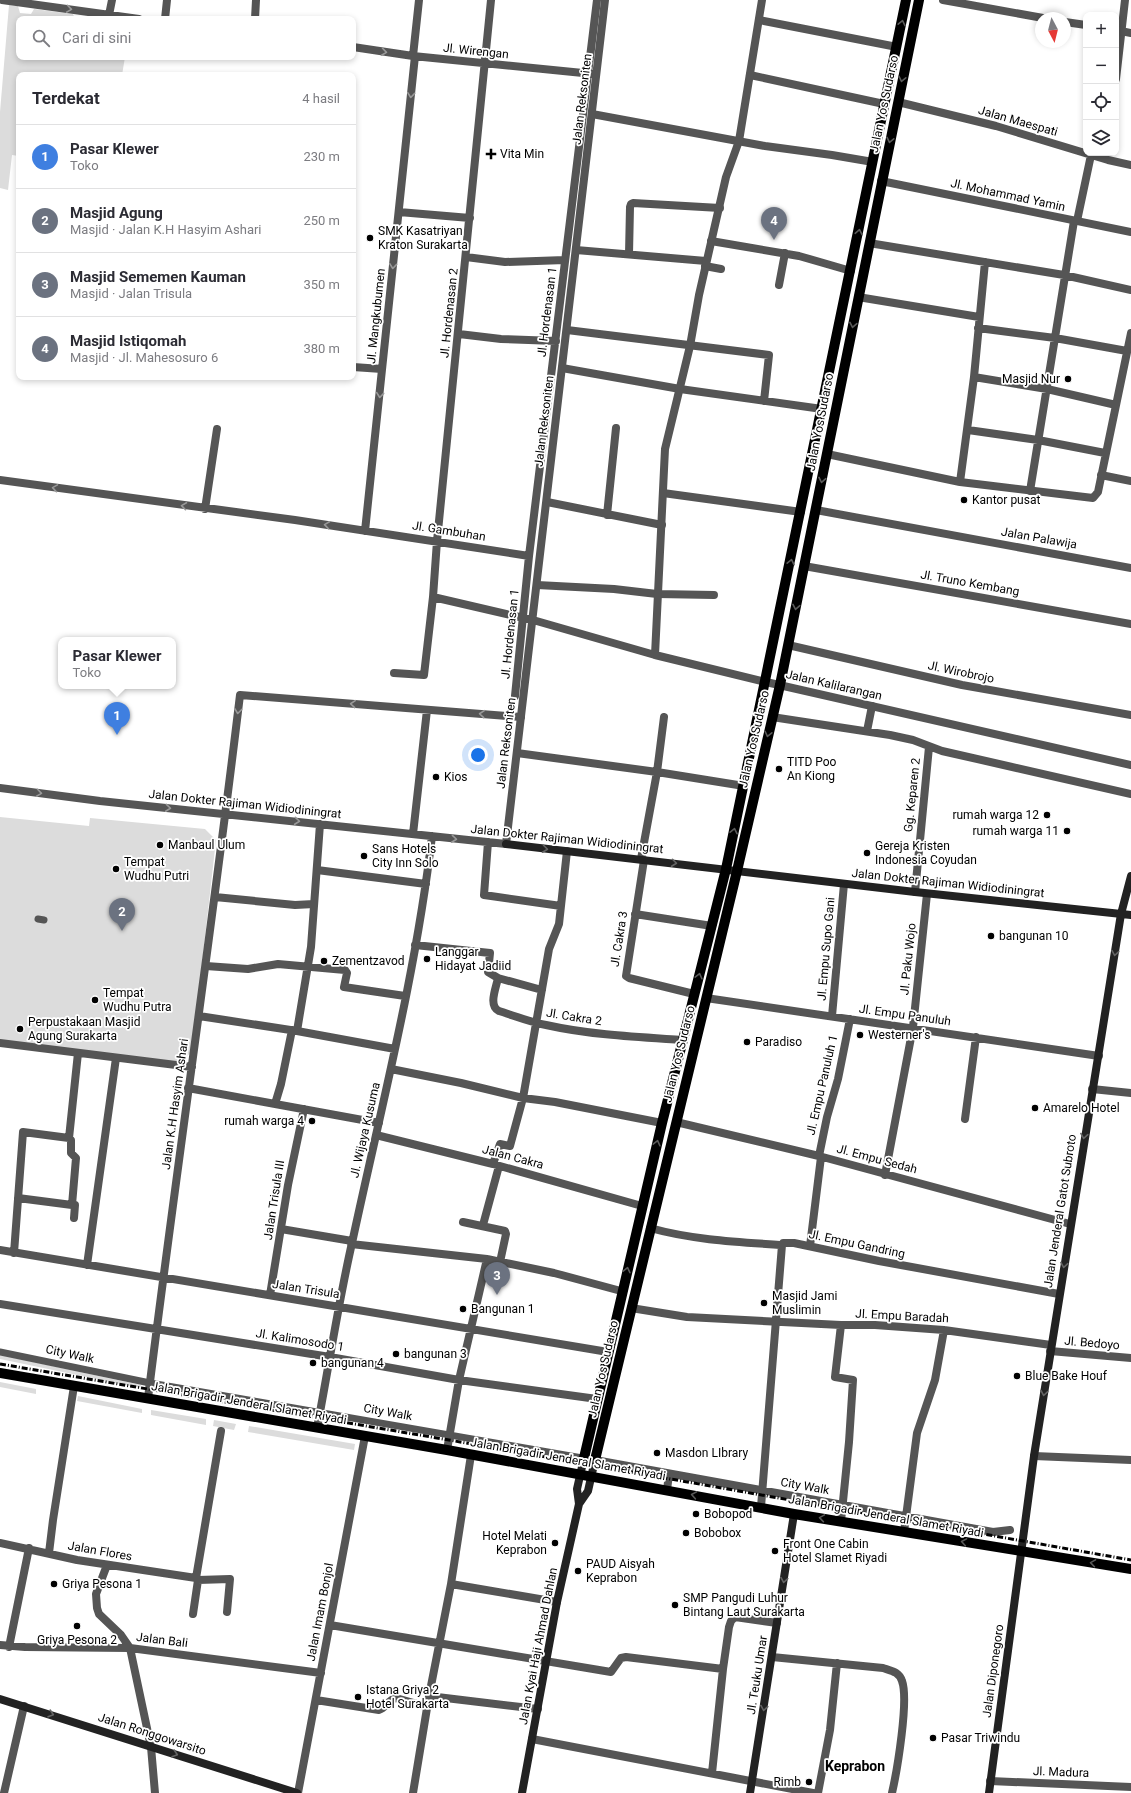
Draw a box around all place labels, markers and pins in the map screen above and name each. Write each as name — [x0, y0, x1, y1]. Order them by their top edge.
place label: Vita Min — [500, 147, 544, 161]
marker: Vita Min — [485, 148, 497, 160]
pin: 4 — [761, 207, 787, 240]
place label: SMK Kasatriyan Kraton Surakarta — [378, 224, 468, 252]
marker: SMK Kasatriyan Kraton Surakarta — [365, 233, 375, 243]
place label: Masjid Nur — [1002, 372, 1060, 386]
marker: Masjid Nur — [1063, 374, 1073, 384]
place label: Kantor pusat — [972, 493, 1040, 507]
marker: Kantor pusat — [959, 495, 969, 505]
pin: 1 — [104, 702, 130, 735]
place label: TITD Poo An Kiong — [787, 755, 837, 783]
marker: TITD Poo An Kiong — [774, 764, 784, 774]
place label: Kios — [444, 770, 467, 784]
marker: Kios — [431, 772, 441, 782]
place label: rumah warga 12 — [952, 808, 1039, 822]
marker: rumah warga 12 — [1042, 810, 1052, 820]
place label: rumah warga 11 — [972, 824, 1059, 838]
marker: rumah warga 11 — [1062, 826, 1072, 836]
place label: Manbaul Ulum — [168, 838, 245, 852]
place label: Gereja Kristen Indonesia Coyudan — [875, 839, 977, 867]
marker: Manbaul Ulum — [155, 840, 165, 850]
place label: Sans Hotels City Inn Solo — [372, 842, 439, 870]
marker: Gereja Kristen Indonesia Coyudan — [862, 848, 872, 858]
marker: Sans Hotels City Inn Solo — [359, 851, 369, 861]
place label: Tempat Wudhu Putri — [124, 855, 189, 883]
marker: Tempat Wudhu Putri — [111, 864, 121, 874]
pin: 2 — [109, 898, 135, 931]
place label: bangunan 10 — [999, 929, 1069, 943]
marker: bangunan 10 — [986, 931, 996, 941]
place label: Langgar Hidayat Jadiid — [435, 945, 511, 973]
place label: Zementzavod — [332, 954, 405, 968]
marker: Langgar Hidayat Jadiid — [422, 954, 432, 964]
marker: Zementzavod — [319, 956, 329, 966]
place label: Tempat Wudhu Putra — [103, 986, 172, 1014]
marker: Tempat Wudhu Putra — [90, 995, 100, 1005]
place label: Perpustakaan Masjid Agung Surakarta — [28, 1015, 140, 1043]
marker: Perpustakaan Masjid Agung Surakarta — [15, 1024, 25, 1034]
place label: Westerner's — [868, 1028, 930, 1042]
marker: Westerner's — [855, 1030, 865, 1040]
place label: Paradiso — [755, 1035, 802, 1049]
marker: Paradiso — [742, 1037, 752, 1047]
place label: Amarelo Hotel — [1043, 1101, 1120, 1115]
marker: Amarelo Hotel — [1030, 1103, 1040, 1113]
place label: rumah warga 4 — [224, 1114, 304, 1128]
marker: rumah warga 4 — [307, 1116, 317, 1126]
pin: 3 — [484, 1262, 510, 1295]
place label: Masjid Jami Muslimin — [772, 1289, 837, 1317]
marker: Masjid Jami Muslimin — [759, 1298, 769, 1308]
place label: Bangunan 1 — [471, 1302, 535, 1316]
marker: Bangunan 1 — [458, 1304, 468, 1314]
place label: bangunan 3 — [404, 1347, 467, 1361]
marker: bangunan 3 — [391, 1349, 401, 1359]
place label: bangunan 4 — [321, 1356, 384, 1370]
marker: bangunan 4 — [308, 1358, 318, 1368]
place label: Blue Bake Houf — [1025, 1369, 1108, 1383]
marker: Blue Bake Houf — [1012, 1371, 1022, 1381]
place label: Masdon LIbrary — [665, 1446, 748, 1460]
marker: Masdon LIbrary — [652, 1448, 662, 1458]
place label: Bobopod — [704, 1507, 752, 1521]
marker: Bobopod — [691, 1509, 701, 1519]
place label: Bobobox — [694, 1526, 741, 1540]
marker: Bobobox — [681, 1528, 691, 1538]
place label: Hotel Melati Keprabon — [482, 1529, 547, 1557]
place label: Front One Cabin Hotel Slamet Riyadi — [783, 1537, 887, 1565]
marker: Hotel Melati Keprabon — [550, 1538, 560, 1548]
marker: Front One Cabin Hotel Slamet Riyadi — [770, 1546, 780, 1556]
place label: PAUD Aisyah Keprabon — [586, 1557, 655, 1585]
marker: PAUD Aisyah Keprabon — [573, 1566, 583, 1576]
place label: Griya Pesona 1 — [62, 1577, 142, 1591]
marker: Griya Pesona 1 — [49, 1579, 59, 1589]
place label: SMP Pangudi Luhur Bintang Laut Surakarta — [683, 1591, 805, 1619]
marker: SMP Pangudi Luhur Bintang Laut Surakarta — [670, 1600, 680, 1610]
marker: Griya Pesona 2 — [72, 1621, 82, 1631]
place label: Griya Pesona 2 — [37, 1633, 117, 1647]
place label: Istana Griya 2 Hotel Surakarta — [366, 1683, 449, 1711]
marker: Istana Griya 2 Hotel Surakarta — [353, 1692, 363, 1702]
place label: Pasar Triwindu — [941, 1731, 1020, 1745]
marker: Pasar Triwindu — [928, 1733, 938, 1743]
place label: Rimb — [773, 1775, 801, 1789]
marker: Rimb — [804, 1777, 814, 1787]

